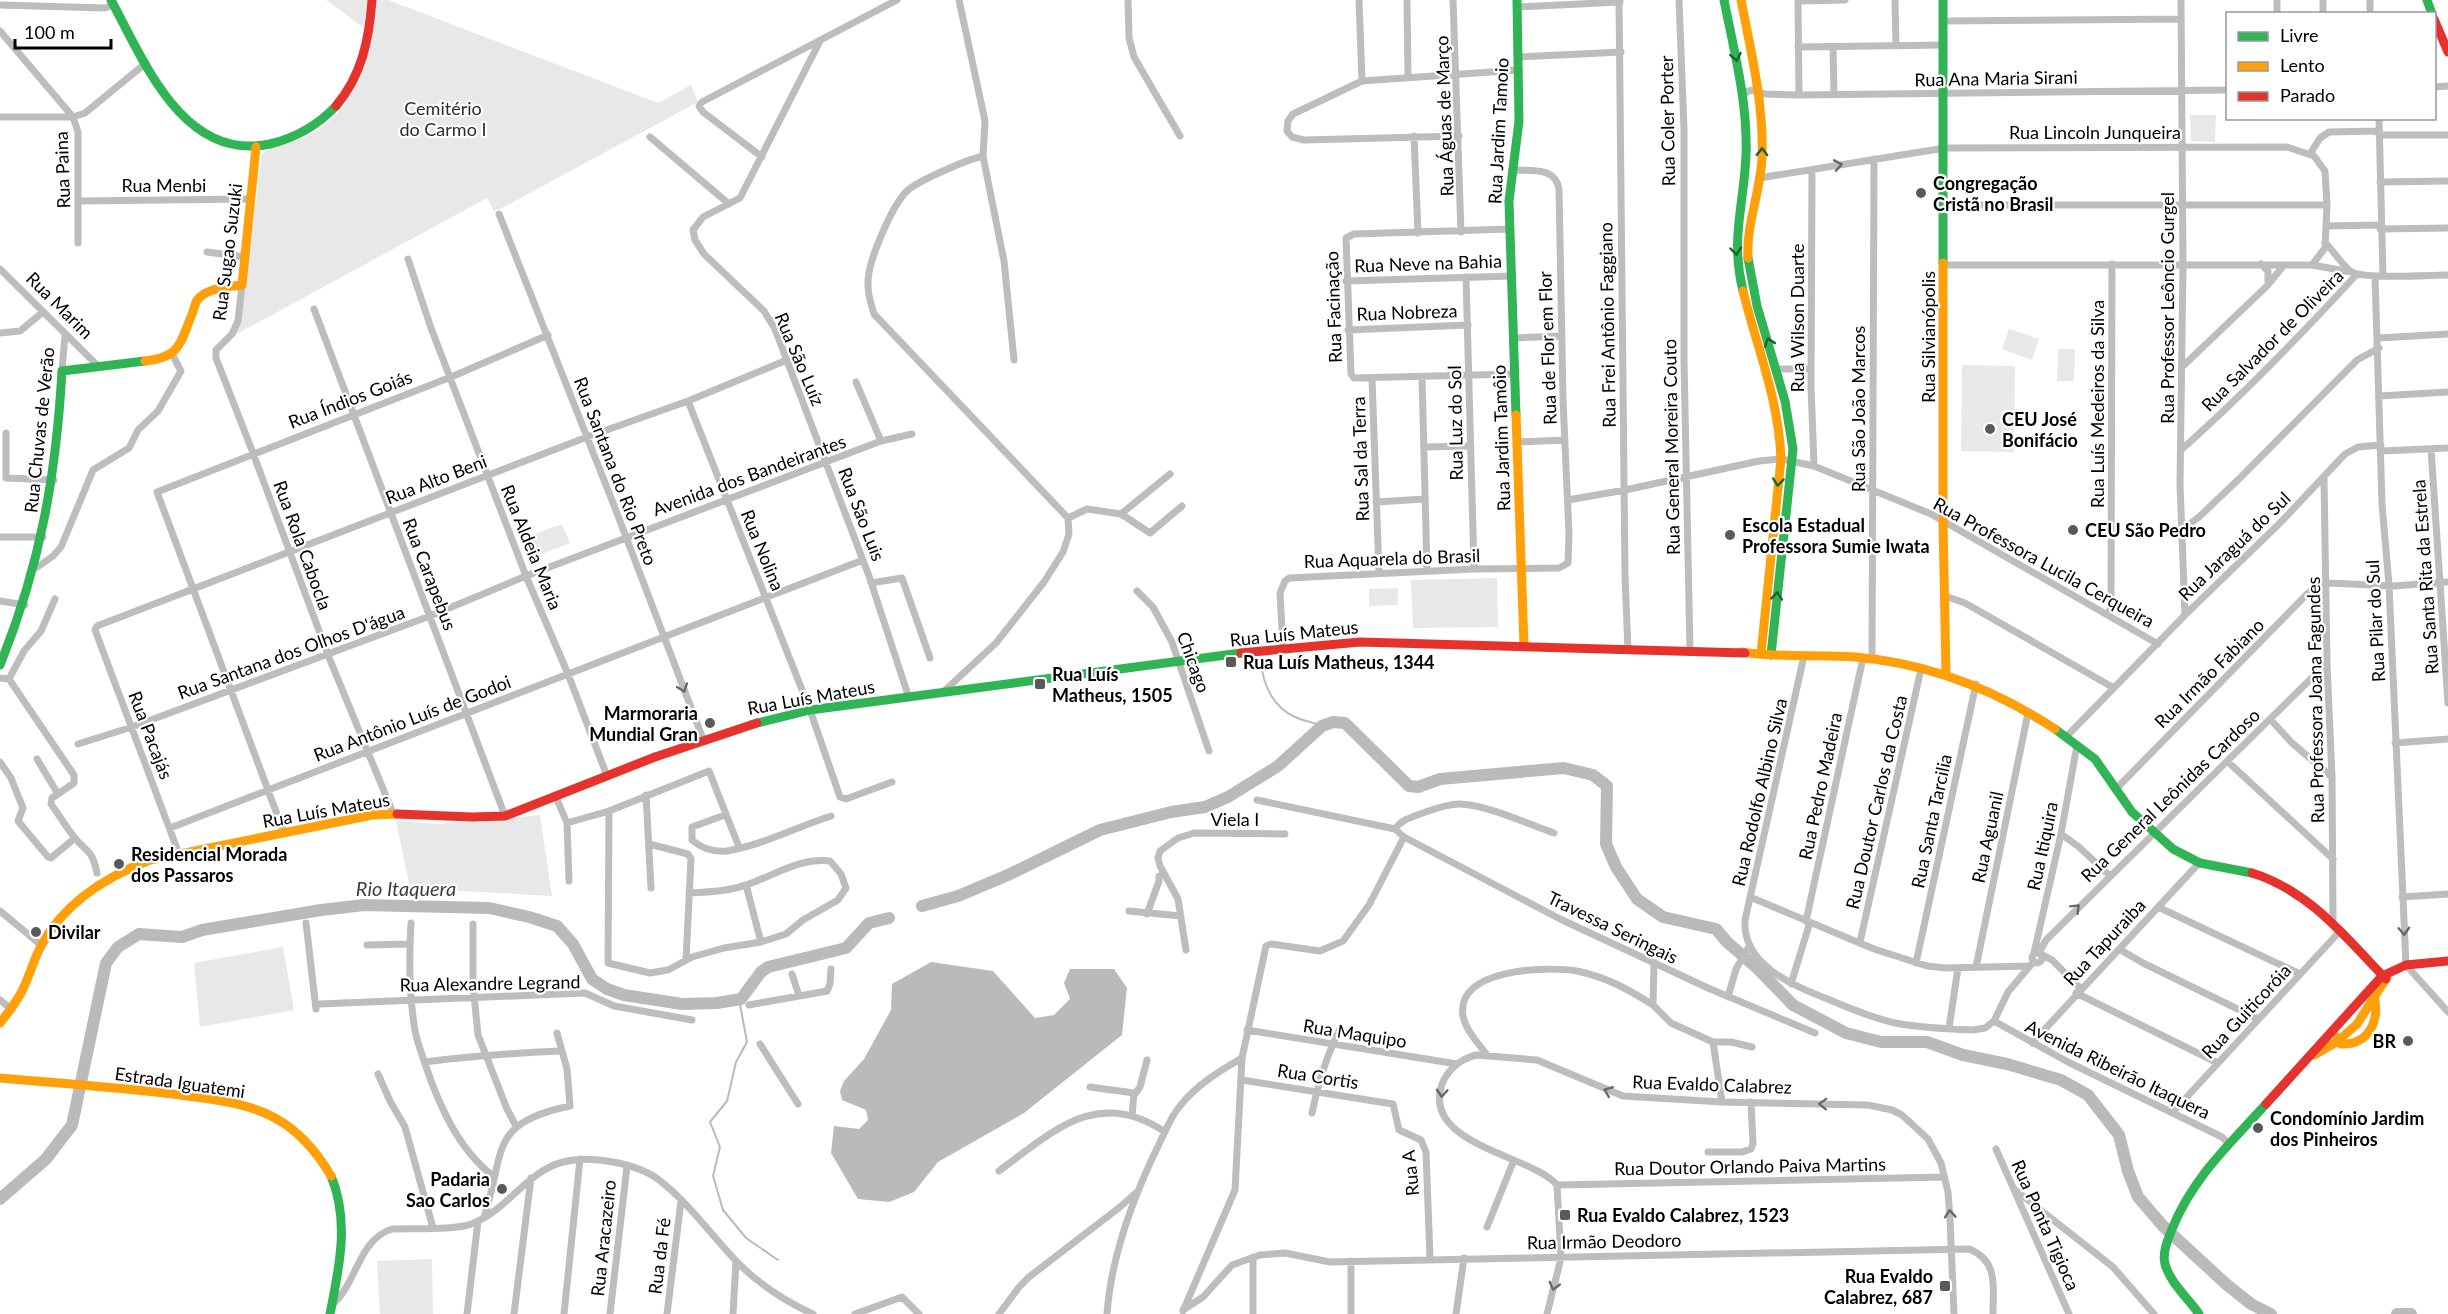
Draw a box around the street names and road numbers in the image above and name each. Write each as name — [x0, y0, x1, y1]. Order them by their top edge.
street label: Rua Águas de Março — [1430, 35, 1458, 197]
street label: Rua Coler Porter — [1655, 55, 1679, 187]
street label: Rua Jardim Tamoio — [1483, 57, 1513, 205]
street label: Rua Ana Maria Sirani — [1914, 66, 2078, 90]
street label: Rua Lincoln Junqueira — [2009, 121, 2181, 143]
street label: Rua Paina — [50, 131, 74, 209]
street label: Rua Menbi — [122, 174, 206, 196]
street label: Rua Sugao Suzuki — [208, 182, 246, 322]
street label: Rua Professor Leôncio Gurgel — [2156, 192, 2178, 424]
street label: Rua Frei Antônio Faggiano — [1594, 222, 1620, 428]
street label: Rua Wilson Duarte — [1786, 243, 1808, 393]
street label: Rua Neve na Bahia — [1354, 249, 1502, 277]
street label: Rua Facinação — [1320, 251, 1346, 363]
street label: Rua Salvador de Oliveira — [2196, 264, 2348, 416]
street label: Rua Marim — [22, 267, 98, 343]
street label: Rua de Flor em Flor — [1533, 270, 1561, 425]
street label: Rua Silvianópolis — [1917, 271, 1939, 403]
street label: Rua Nobreza — [1356, 299, 1458, 325]
street label: Rua Luís Medeiros da Silva — [2086, 300, 2108, 508]
street label: Rua São Luíz — [771, 309, 829, 409]
street label: Rua São João Marcos — [1847, 325, 1869, 492]
street label: Rua General Moreira Couto — [1658, 339, 1684, 555]
street label: Rua Chuvas de Verão — [19, 346, 59, 514]
street label: Rua Jardim Tamôio — [1487, 364, 1515, 512]
street label: Rua Índios Goiás — [285, 365, 415, 433]
street label: Rua Luz do Sol — [1443, 365, 1467, 481]
street label: Rua Santana do Rio Preto — [570, 374, 662, 568]
street label: Rua Sal da Terra — [1347, 396, 1373, 522]
street label: Avenida dos Bandeirantes — [649, 430, 849, 520]
street label: Rua Alto Beni — [382, 450, 490, 508]
street label: Rua São Luis — [834, 464, 890, 564]
street label: Rua Rola Cabocla — [269, 477, 337, 613]
street label: Rua Santa Rita da Estrela — [2407, 479, 2443, 675]
street label: Rua Aldeia Maria — [497, 481, 567, 613]
street label: Rua Jaraguá do Sul — [2173, 487, 2295, 605]
street label: Rua Professora Lucila Cerqueira — [1930, 492, 2158, 632]
street label: Rua Nolina — [737, 506, 789, 594]
street label: Rua Carapebus — [399, 515, 462, 633]
street label: Rua Aquarela do Brasil — [1303, 544, 1481, 572]
street label: Rua Pilar do Sul — [2361, 559, 2389, 683]
street label: Rua Professora Joana Fagundes — [2302, 576, 2328, 824]
street label: Rua Santana dos Olhos D'água — [174, 601, 408, 703]
street label: Rua Irmão Fabiano — [2150, 614, 2268, 732]
street label: Rua Luís Mateus — [1229, 615, 1359, 651]
street label: Chicago — [1173, 628, 1215, 696]
street label: Rua Antônio Luís de Godoi — [310, 670, 514, 766]
street label: Rua Luís Mateus — [746, 675, 877, 719]
street label: Rua Pacajás — [124, 688, 178, 782]
street label: Rua Doutor Carlos da Costa — [1841, 693, 1911, 911]
street label: Rua Rodolfo Albino Silva — [1727, 696, 1791, 888]
street label: Rua General Leônidas Cardoso — [2076, 704, 2264, 886]
street label: Rua Pedro Madeira — [1794, 710, 1846, 862]
street label: Rua Santa Tarcilia — [1906, 752, 1956, 890]
street label: Rua Luís Mateus — [261, 788, 392, 832]
street label: Rua Aguanil — [1967, 789, 2007, 885]
street label: Rua Itiquira — [2022, 800, 2062, 892]
street label: Viela I — [1211, 808, 1259, 830]
street label: Travessa Seringais — [1544, 886, 1682, 968]
street label: Rua Tapuraiba — [2058, 894, 2150, 990]
street label: Rua Guiticoróia — [2197, 959, 2295, 1063]
street label: Rua Alexandre Legrand — [399, 970, 581, 996]
street label: Rua Maquipo — [1302, 1014, 1408, 1052]
street label: Avenida Ribeirão Itaquera — [2022, 1015, 2214, 1123]
street label: Rua Cortis — [1276, 1059, 1360, 1093]
street label: Estrada Iguatemi — [113, 1062, 247, 1102]
street label: Rua Evaldo Calabrez — [1632, 1070, 1792, 1098]
street label: Rua A — [1397, 1148, 1423, 1197]
street label: Rua Doutor Orlando Paiva Martins — [1614, 1153, 1886, 1179]
street label: Rua Ponta Tigioca — [2007, 1156, 2085, 1294]
street label: Rua Aracazeiro — [586, 1179, 620, 1297]
street label: Rua da Fé — [643, 1216, 675, 1296]
street label: Rua Irmão Deodoro — [1527, 1229, 1681, 1253]

